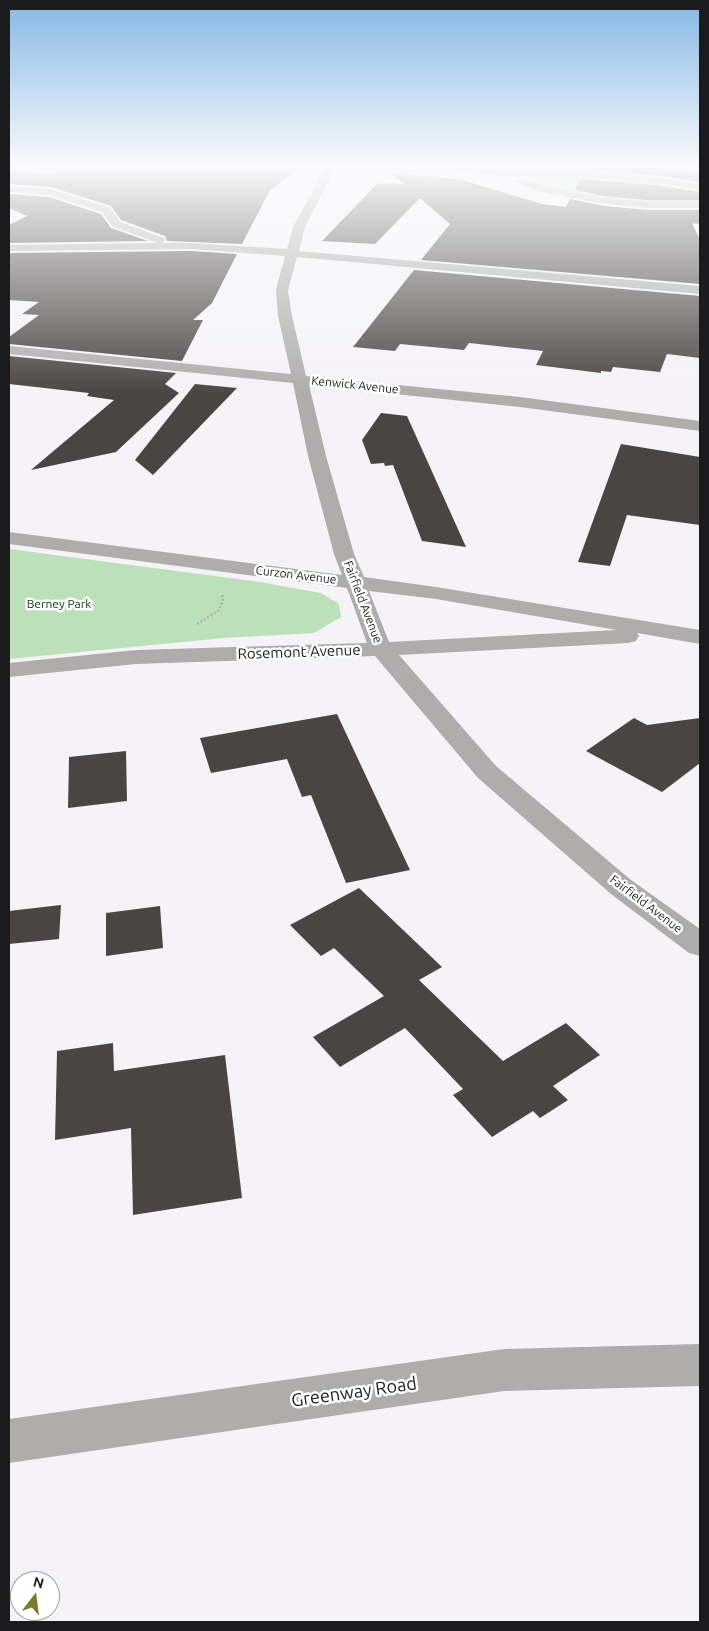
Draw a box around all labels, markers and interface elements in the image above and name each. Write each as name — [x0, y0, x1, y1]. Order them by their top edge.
street label: Kenwick Avenue — [311, 373, 399, 397]
street label: Fairfield Avenue — [341, 559, 385, 645]
street label: Curzon Avenue — [255, 563, 337, 587]
park label: Berney Park — [27, 597, 91, 611]
street label: Rosemont Avenue — [237, 641, 361, 663]
street label: Fairfield Avenue — [607, 872, 685, 936]
street label: Greenway Road — [290, 1373, 418, 1411]
north arrow — [10, 1571, 60, 1621]
text: N — [31, 1573, 46, 1592]

